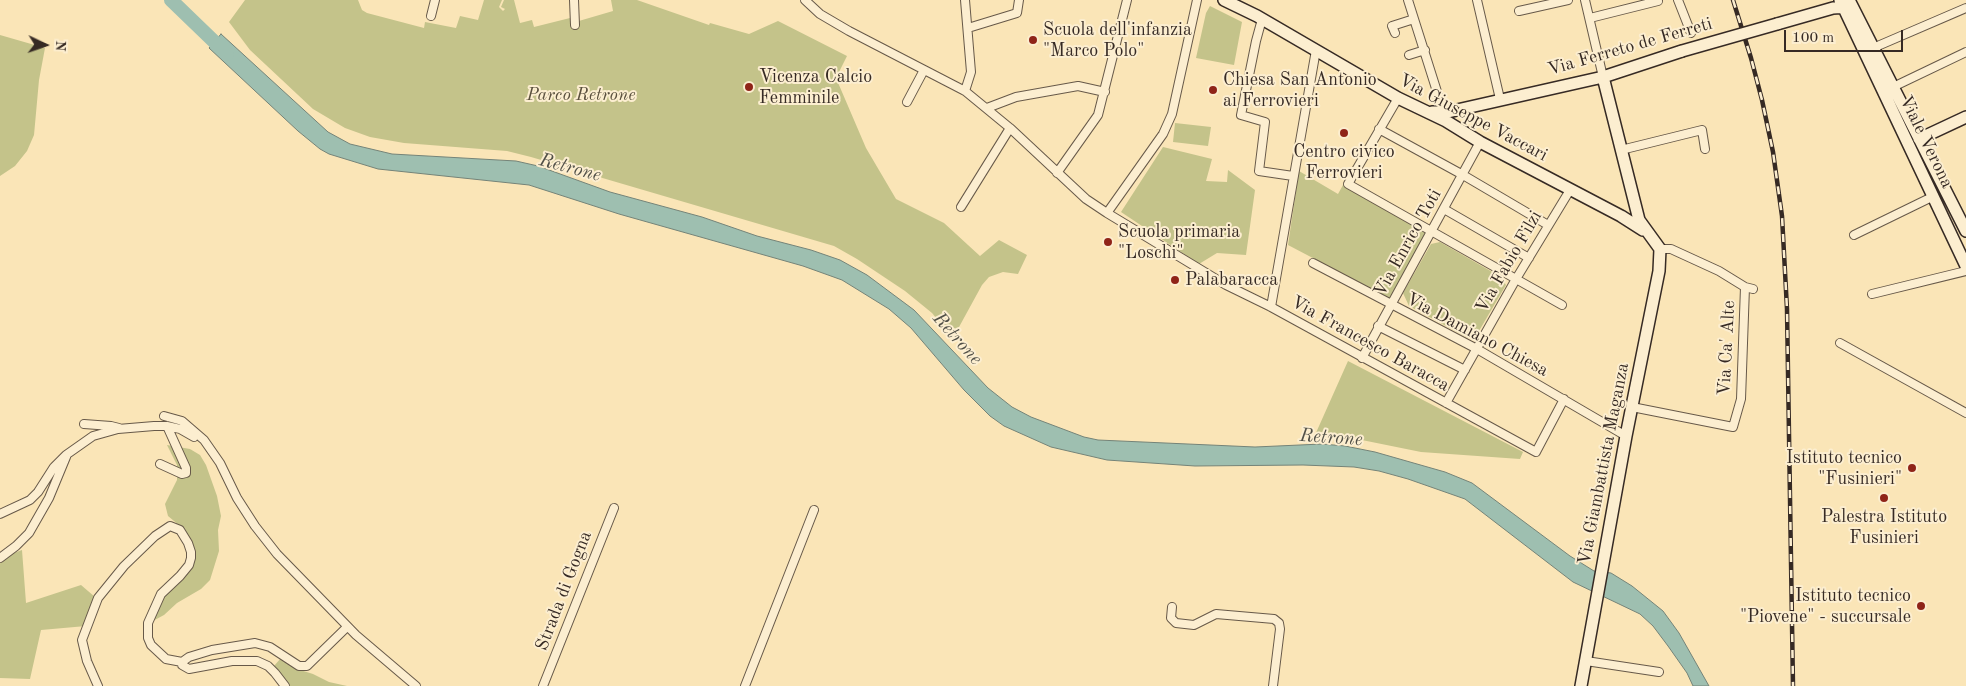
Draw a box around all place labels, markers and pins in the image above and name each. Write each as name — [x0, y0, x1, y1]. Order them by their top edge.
place label: Scuola dell'infanzia "Marco Polo" — [1043, 19, 1192, 62]
marker: Scuola dell'infanzia "Marco Polo" — [1027, 34, 1039, 46]
place label: Vicenza Calcio Femminile — [759, 66, 872, 108]
place label: Chiesa San Antonio ai Ferrovieri — [1223, 69, 1377, 112]
marker: Vicenza Calcio Femminile — [743, 81, 755, 93]
marker: Chiesa San Antonio ai Ferrovieri — [1207, 84, 1219, 96]
marker: Centro civico Ferrovieri — [1338, 127, 1350, 139]
place label: Centro civico Ferrovieri — [1293, 141, 1395, 183]
place label: Scuola primaria "Loschi" — [1118, 221, 1240, 264]
marker: Scuola primaria "Loschi" — [1102, 236, 1114, 248]
place label: Palabaracca — [1185, 269, 1278, 291]
marker: Palabaracca — [1169, 274, 1181, 286]
place label: Istituto tecnico "Fusinieri" — [1786, 447, 1902, 489]
marker: Istituto tecnico "Fusinieri" — [1906, 462, 1918, 474]
marker: Palestra Istituto Fusinieri — [1878, 492, 1890, 504]
place label: Palestra Istituto Fusinieri — [1821, 506, 1947, 548]
place label: Istituto tecnico "Piovene" - succursale — [1740, 585, 1911, 628]
marker: Istituto tecnico "Piovene" - succursale — [1915, 600, 1927, 612]

